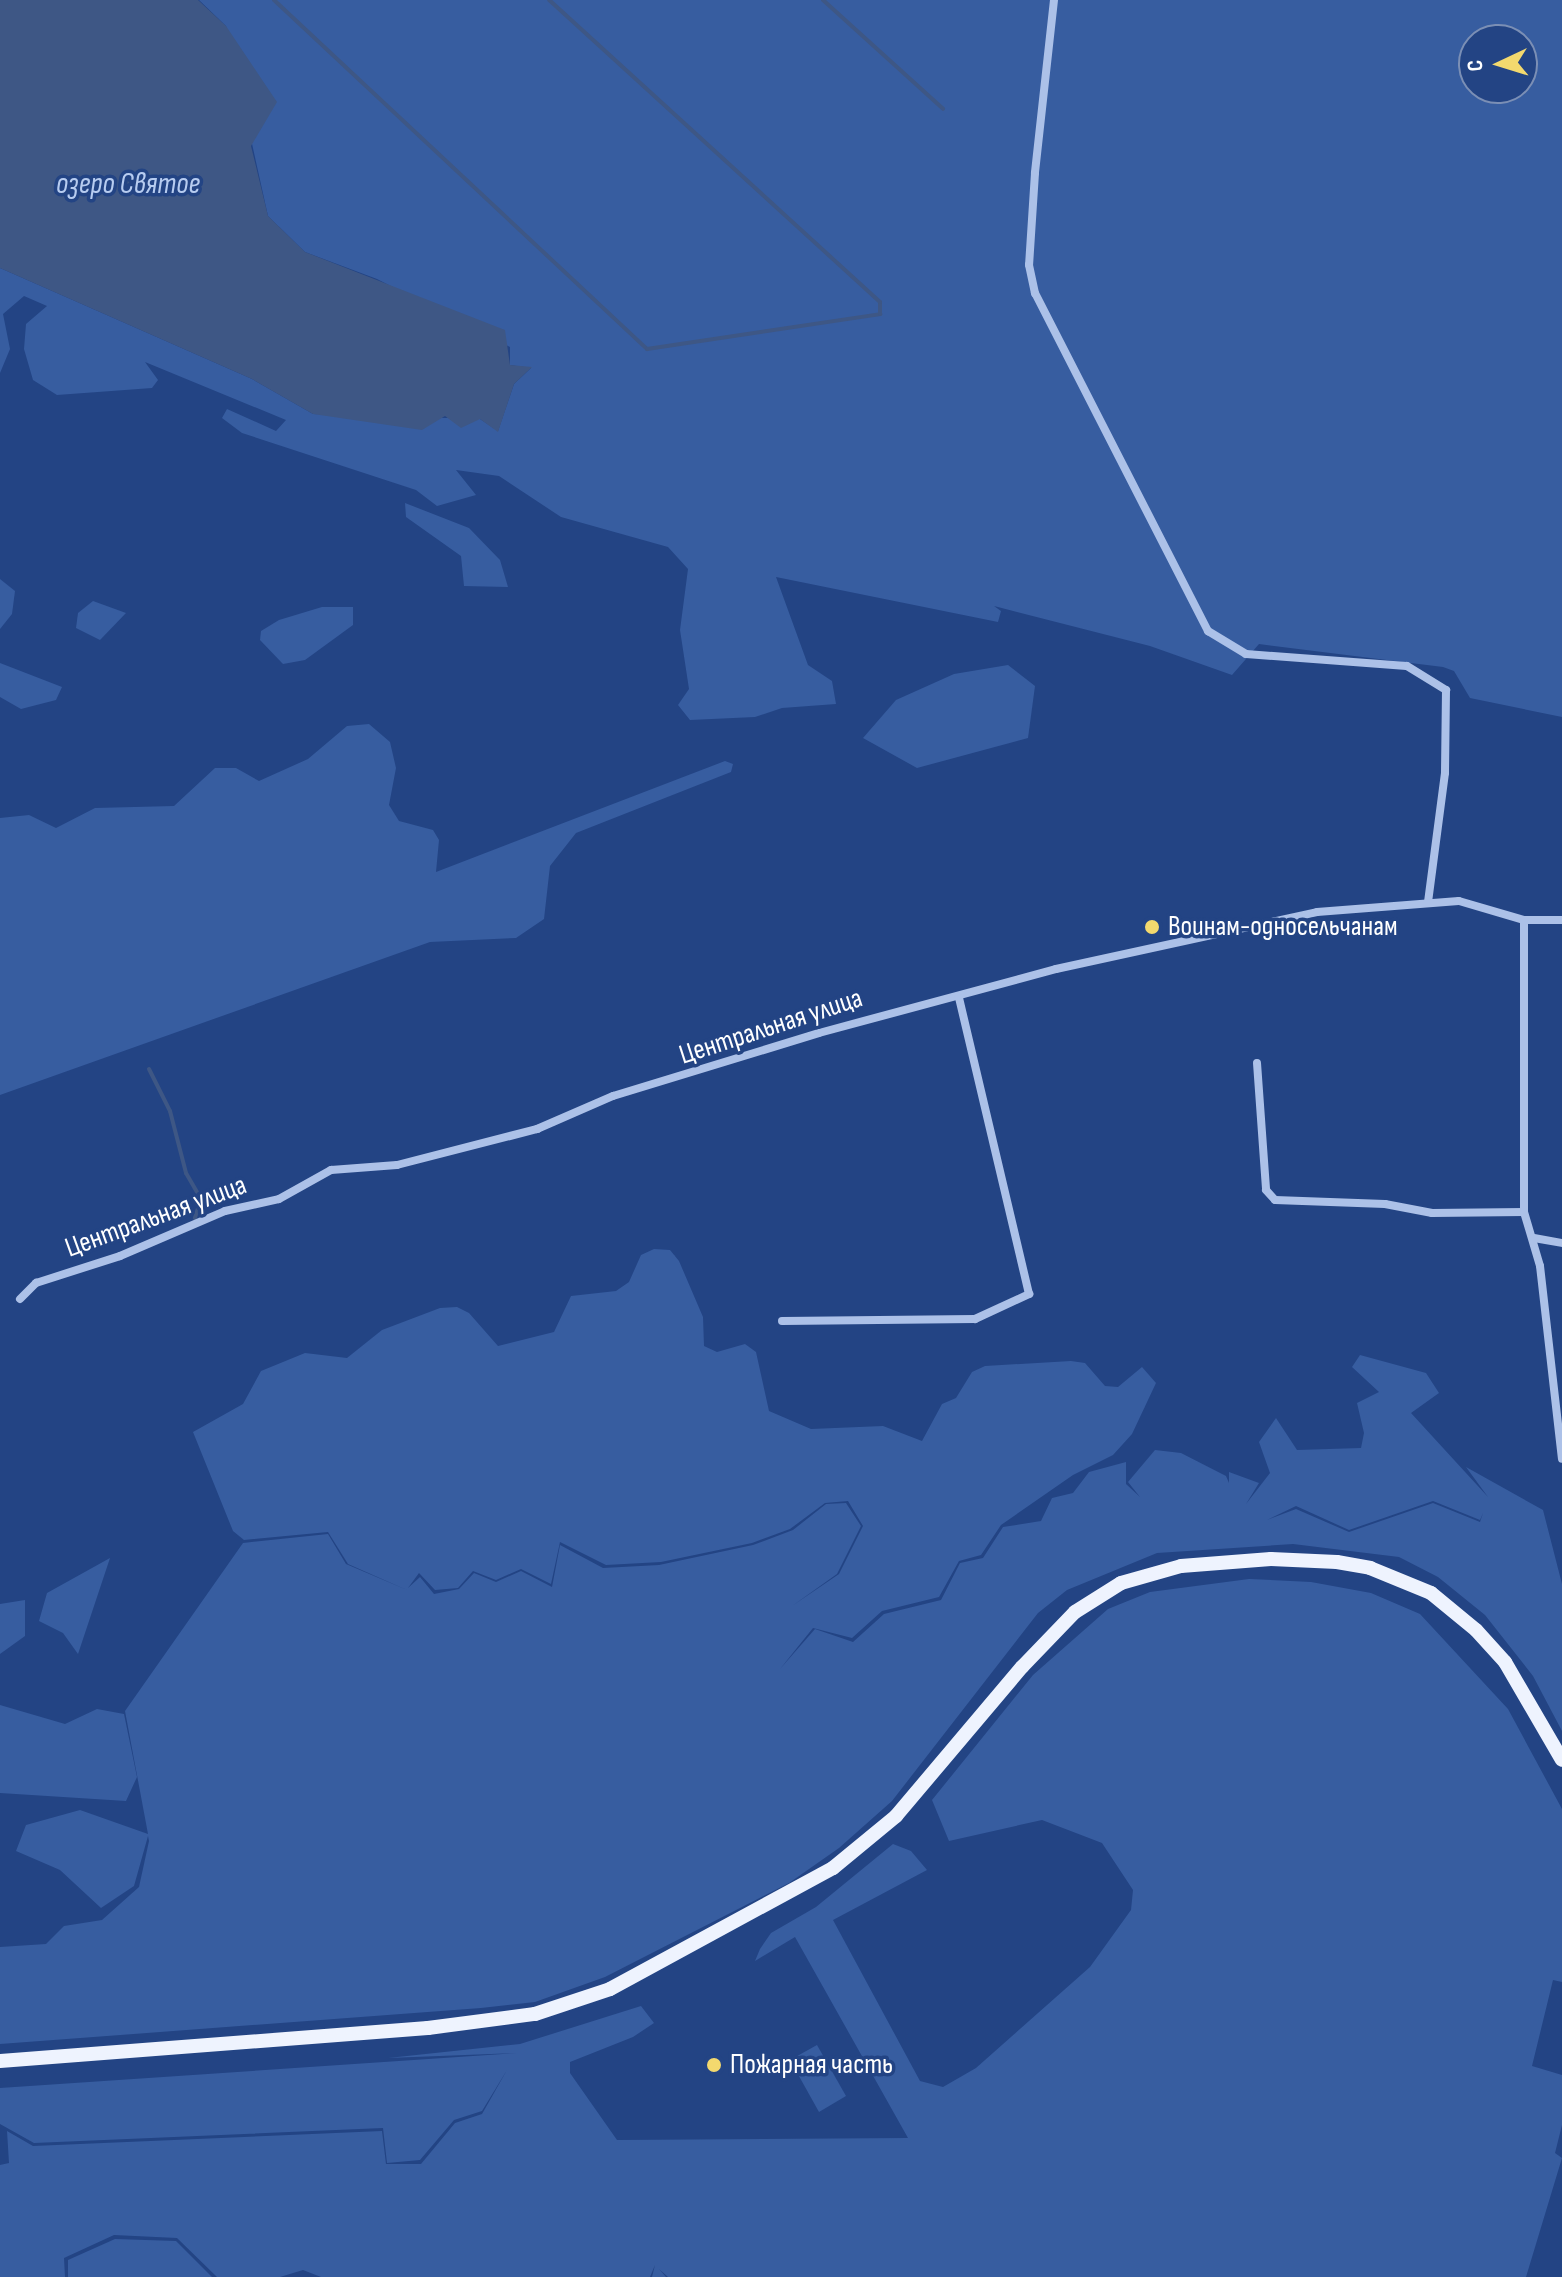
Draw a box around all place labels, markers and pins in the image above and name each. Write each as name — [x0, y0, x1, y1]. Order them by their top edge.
place label: Воинам-односельчанам — [1168, 910, 1398, 944]
marker: Воинам-односельчанам — [1143, 918, 1161, 936]
place label: Пожарная часть — [730, 2048, 893, 2082]
marker: Пожарная часть — [705, 2056, 723, 2074]

